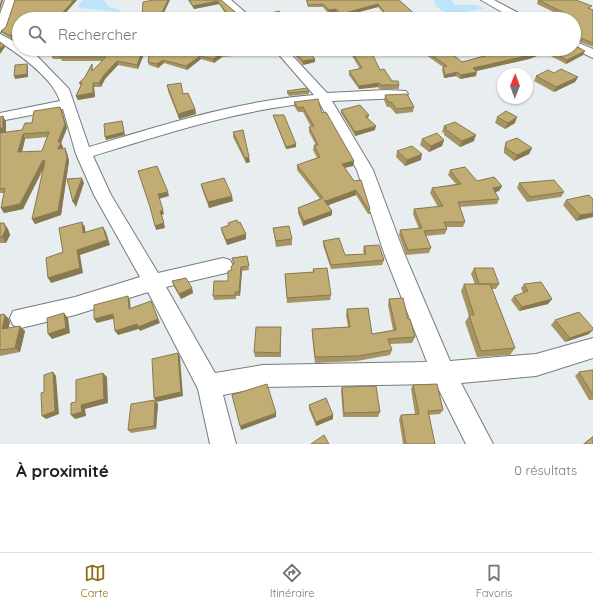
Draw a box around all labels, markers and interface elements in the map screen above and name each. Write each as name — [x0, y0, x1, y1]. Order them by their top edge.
search box — [12, 12, 581, 56]
icon: search — [26, 23, 48, 45]
text: Rechercher — [58, 25, 137, 44]
north arrow — [497, 68, 533, 104]
text: À proximité — [16, 460, 109, 481]
text: 0 résultats — [514, 462, 577, 478]
tab: Carte — [81, 562, 109, 600]
tab: Itinéraire — [270, 562, 315, 600]
tab: Favoris — [476, 562, 512, 600]

